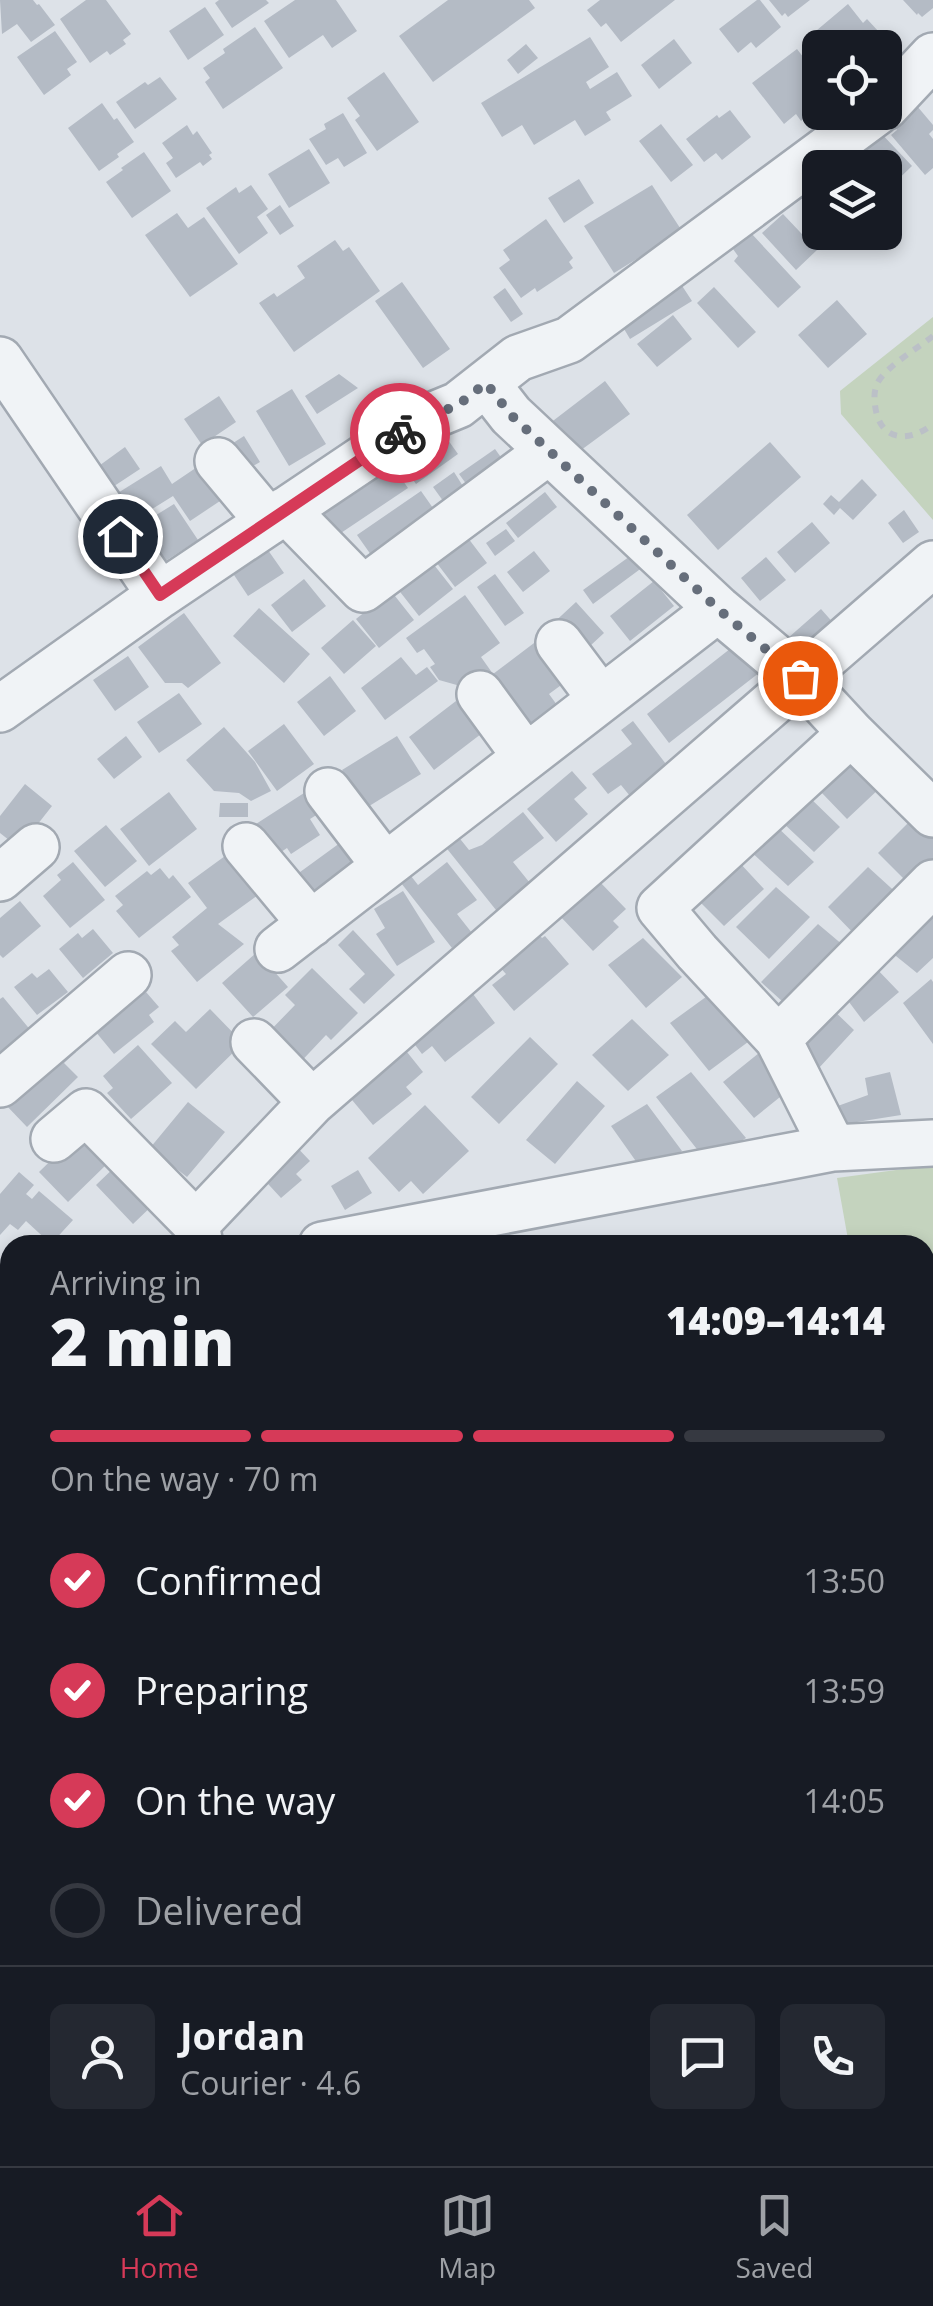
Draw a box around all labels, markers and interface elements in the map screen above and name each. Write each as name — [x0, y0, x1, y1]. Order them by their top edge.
map controls — [802, 30, 902, 250]
button: locate — [802, 30, 902, 130]
button: layers — [802, 150, 902, 250]
courier — [350, 383, 450, 483]
icon: bike — [373, 406, 428, 461]
pin — [78, 494, 163, 579]
icon: home — [93, 509, 148, 564]
pin — [758, 636, 843, 721]
icon: bag — [773, 651, 828, 706]
text: Arriving in — [50, 1261, 202, 1304]
text: 14:09–14:14 — [666, 1294, 885, 1346]
text: 2 min — [50, 1297, 235, 1385]
text: On the way · 70 m — [50, 1457, 318, 1500]
icon: check — [50, 1553, 105, 1608]
text: Confirmed — [135, 1554, 323, 1606]
text: 13:50 — [803, 1559, 885, 1602]
icon: check — [50, 1663, 105, 1718]
text: Preparing — [135, 1664, 308, 1716]
text: 13:59 — [803, 1669, 885, 1712]
icon: check — [50, 1773, 105, 1828]
text: On the way — [135, 1774, 335, 1826]
text: 14:05 — [803, 1779, 885, 1822]
text: Delivered — [135, 1884, 304, 1936]
button: person — [50, 2004, 155, 2109]
button: chat — [650, 2004, 755, 2109]
button: phone — [780, 2004, 885, 2109]
text: Jordan — [180, 2009, 305, 2061]
text: Courier · 4.6 — [180, 2061, 361, 2104]
tab: Home — [120, 2188, 199, 2286]
tab: Map — [438, 2188, 496, 2286]
tab: Saved — [736, 2188, 813, 2286]

